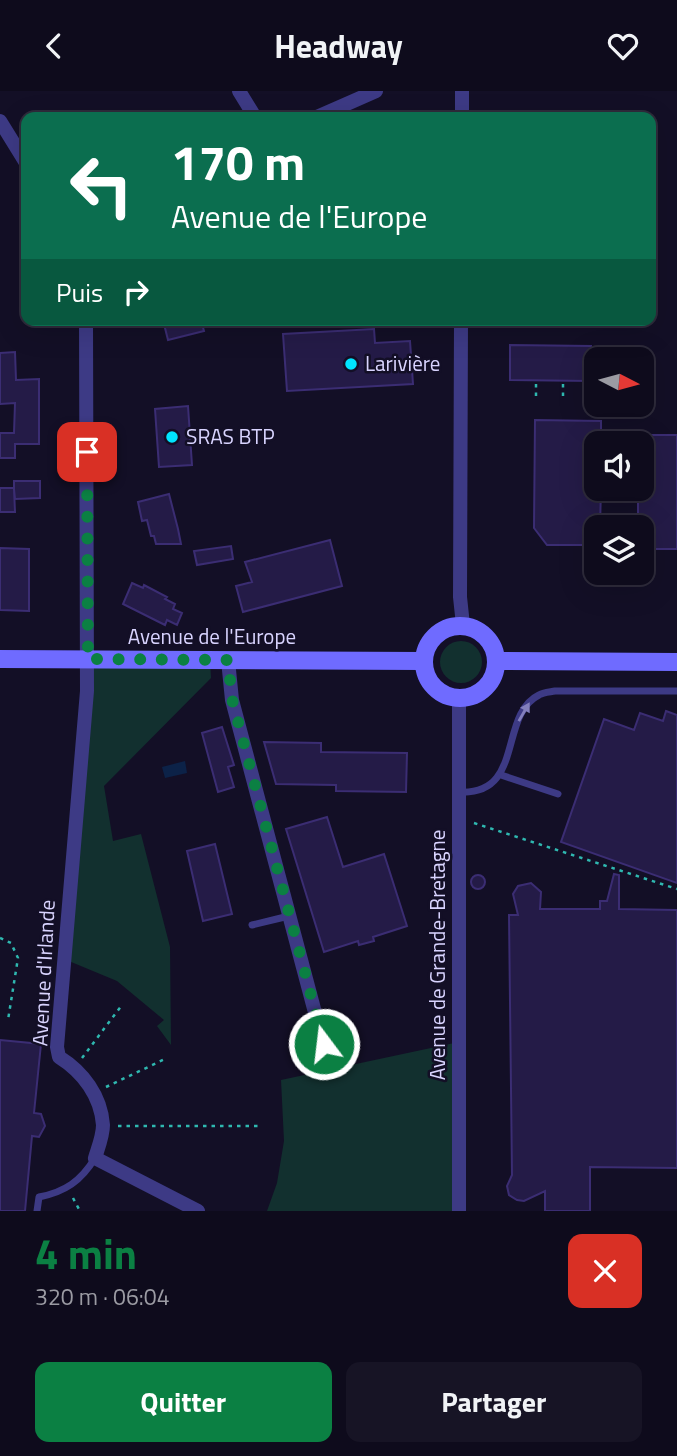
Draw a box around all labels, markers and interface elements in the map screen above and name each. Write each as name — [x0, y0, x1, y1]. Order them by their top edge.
text: Headway — [274, 22, 403, 70]
icon: back — [35, 27, 73, 65]
icon: heart — [604, 27, 642, 65]
text: 170 m — [171, 124, 305, 199]
icon: left — [56, 140, 147, 231]
text: Avenue de l'Europe — [171, 192, 427, 240]
text: Puis — [56, 273, 103, 312]
icon: right — [117, 273, 155, 311]
place label: Larivière — [365, 347, 440, 379]
north arrow — [584, 347, 654, 417]
map controls — [584, 347, 654, 585]
marker: Larivière — [343, 356, 359, 372]
place label: SRAS BTP — [186, 420, 275, 452]
pin — [57, 422, 117, 482]
marker: SRAS BTP — [164, 429, 180, 445]
button: sound — [584, 431, 654, 501]
icon: arrive — [68, 433, 106, 471]
button: layers — [584, 515, 654, 585]
street label: Avenue de l'Europe — [128, 620, 296, 652]
one-way arrow — [518, 702, 531, 721]
street label: Avenue de Grande-Bretagne — [421, 830, 453, 1080]
street label: Avenue d'Irlande — [23, 899, 63, 1047]
position arrow — [287, 1007, 361, 1081]
text: 4 min — [35, 1221, 137, 1285]
button: close — [568, 1234, 642, 1308]
text: 320 m · 06:04 — [35, 1279, 170, 1314]
button: Quitter — [35, 1362, 332, 1442]
button: Partager — [346, 1362, 642, 1442]

